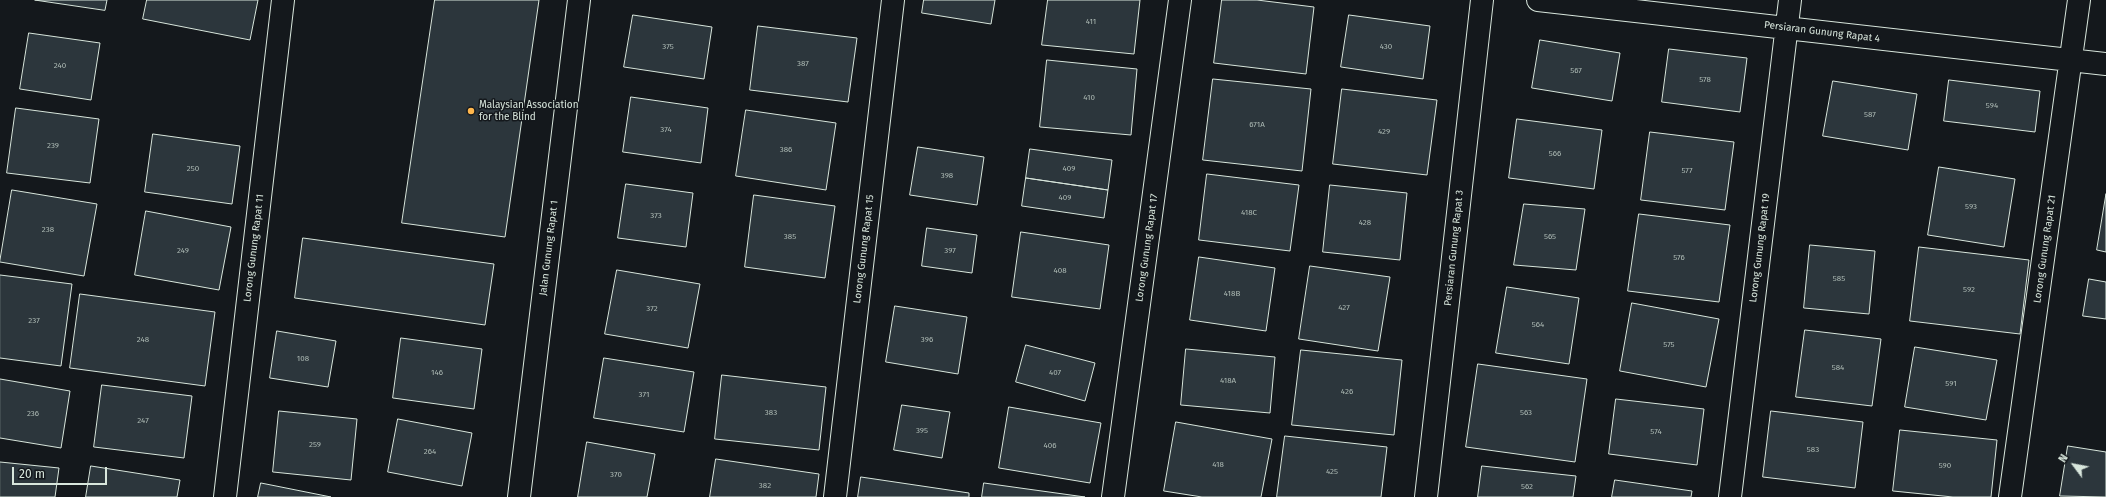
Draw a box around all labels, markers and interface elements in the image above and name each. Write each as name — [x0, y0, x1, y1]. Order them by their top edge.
house number: 411 — [1086, 17, 1096, 27]
street label: Persiaran Gunung Rapat 4 — [1763, 19, 1881, 45]
house number: 375 — [662, 42, 674, 52]
house number: 430 — [1380, 42, 1392, 52]
house number: 387 — [797, 59, 809, 69]
house number: 240 — [54, 61, 66, 71]
house number: 567 — [1570, 66, 1582, 76]
house number: 578 — [1699, 75, 1711, 85]
house number: 410 — [1083, 93, 1095, 103]
place label: Malaysian Association for the Blind — [479, 99, 579, 122]
house number: 594 — [1986, 101, 1998, 111]
marker: Malaysian Association for the Blind — [466, 106, 476, 116]
house number: 587 — [1864, 110, 1876, 120]
house number: 671A — [1249, 120, 1265, 130]
house number: 374 — [660, 125, 672, 135]
house number: 429 — [1378, 127, 1390, 137]
house number: 239 — [47, 141, 59, 151]
house number: 386 — [780, 145, 792, 155]
house number: 566 — [1549, 149, 1561, 159]
house number: 250 — [187, 164, 199, 174]
house number: 409 — [1063, 164, 1075, 174]
house number: 577 — [1682, 166, 1692, 176]
house number: 398 — [941, 171, 953, 181]
street label: Persiaran Gunung Rapat 3 — [1442, 189, 1466, 307]
street label: Lorong Gunung Rapat 11 — [241, 193, 267, 303]
house number: 409 — [1059, 193, 1071, 203]
street label: Lorong Gunung Rapat 17 — [1133, 193, 1161, 303]
street label: Lorong Gunung Rapat 19 — [1747, 193, 1773, 303]
street label: Lorong Gunung Rapat 15 — [851, 194, 877, 304]
street label: Lorong Gunung Rapat 21 — [2031, 194, 2059, 304]
street label: Jalan Gunung Rapat 1 — [537, 200, 561, 296]
house number: 593 — [1965, 202, 1977, 212]
house number: 418C — [1241, 208, 1257, 218]
house number: 373 — [650, 211, 662, 221]
house number: 428 — [1359, 218, 1371, 228]
house number: 238 — [42, 225, 54, 235]
house number: 385 — [784, 232, 796, 242]
house number: 565 — [1544, 232, 1556, 242]
house number: 249 — [177, 246, 189, 256]
house number: 397 — [944, 246, 956, 256]
house number: 576 — [1673, 253, 1685, 263]
house number: 408 — [1053, 266, 1067, 276]
house number: 585 — [1833, 274, 1845, 284]
house number: 592 — [1963, 285, 1975, 295]
house number: 418B — [1224, 289, 1240, 299]
house number: 427 — [1338, 303, 1350, 313]
house number: 372 — [646, 304, 658, 314]
house number: 237 — [28, 316, 40, 326]
house number: 564 — [1532, 320, 1544, 330]
house number: 248 — [137, 335, 149, 345]
house number: 396 — [921, 335, 933, 345]
house number: 575 — [1663, 340, 1675, 350]
house number: 108 — [297, 354, 309, 364]
house number: 584 — [1832, 363, 1844, 373]
house number: 146 — [431, 368, 443, 378]
house number: 407 — [1049, 368, 1061, 378]
house number: 418A — [1220, 376, 1236, 386]
house number: 591 — [1945, 379, 1957, 389]
house number: 426 — [1341, 387, 1353, 397]
house number: 371 — [639, 390, 649, 400]
house number: 383 — [765, 408, 777, 418]
house number: 563 — [1520, 408, 1532, 418]
house number: 236 — [27, 409, 39, 419]
house number: 247 — [137, 416, 149, 426]
house number: 395 — [916, 426, 928, 436]
house number: 574 — [1650, 427, 1662, 437]
house number: 259 — [309, 440, 321, 450]
house number: 406 — [1044, 441, 1056, 451]
house number: 583 — [1807, 445, 1819, 455]
north arrow — [2054, 445, 2094, 485]
house number: 264 — [424, 447, 436, 457]
text: N — [2056, 452, 2071, 465]
scale bar — [14, 459, 109, 485]
house number: 418 — [1212, 460, 1224, 470]
house number: 590 — [1939, 461, 1951, 471]
text: 20 m — [19, 467, 45, 481]
house number: 425 — [1326, 467, 1338, 477]
house number: 370 — [610, 470, 622, 480]
house number: 382 — [759, 481, 771, 491]
house number: 562 — [1521, 482, 1533, 492]

